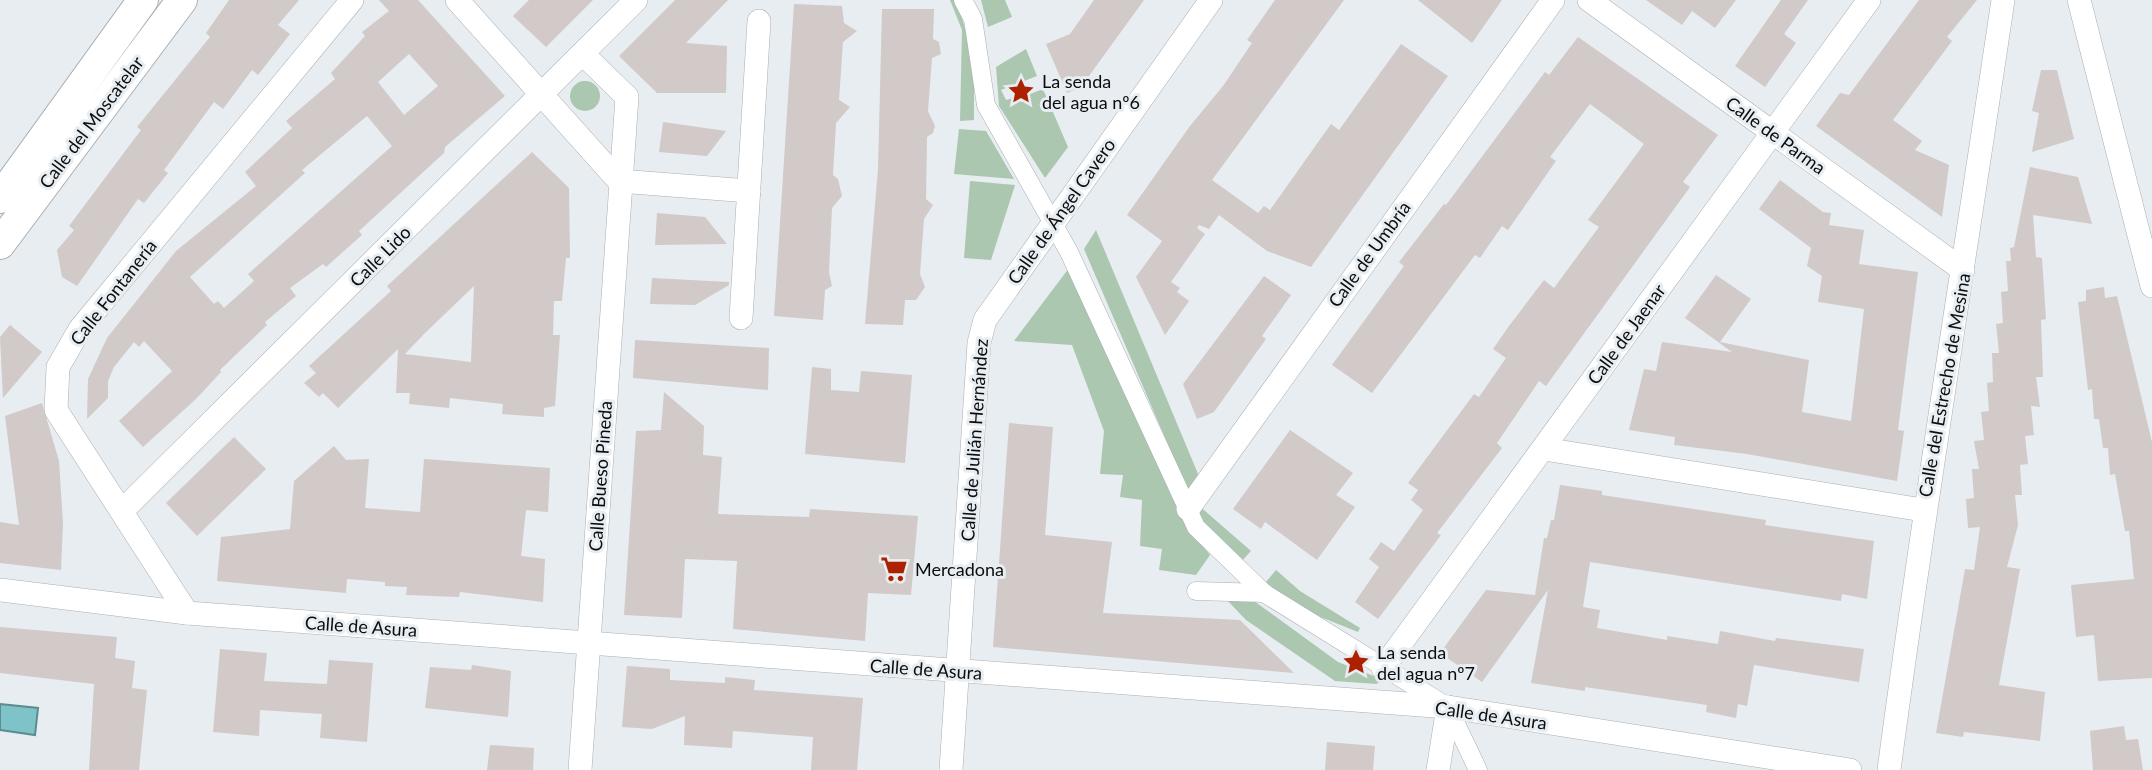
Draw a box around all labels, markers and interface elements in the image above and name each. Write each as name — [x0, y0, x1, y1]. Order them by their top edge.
street label: Calle del Moscatelar — [34, 51, 148, 192]
place label: La senda del agua nº6 — [1042, 70, 1140, 113]
place icon: La senda del agua nº6 — [1006, 76, 1036, 106]
street label: Calle de Parma — [1722, 92, 1830, 178]
street label: Calle de Ángel Cavero — [1002, 134, 1120, 288]
street label: Calle de Umbría — [1323, 197, 1415, 311]
street label: Calle Lido — [345, 221, 415, 291]
street label: Calle Fontanería — [65, 235, 161, 349]
street label: Calle del Estrecho de Mesina — [1913, 271, 1975, 499]
street label: Calle de Jaenar — [1582, 279, 1670, 388]
street label: Calle de Julián Hernández — [956, 338, 992, 542]
street label: Calle Bueso Pineda — [584, 400, 616, 552]
supermarket icon: Mercadona — [879, 554, 909, 584]
place label: Mercadona — [915, 558, 1004, 580]
street label: Calle de Asura — [304, 611, 418, 641]
place label: La senda del agua nº7 — [1377, 641, 1475, 684]
place icon: La senda del agua nº7 — [1341, 647, 1371, 677]
street label: Calle de Asura — [869, 654, 983, 684]
street label: Calle de Asura — [1434, 696, 1548, 734]

